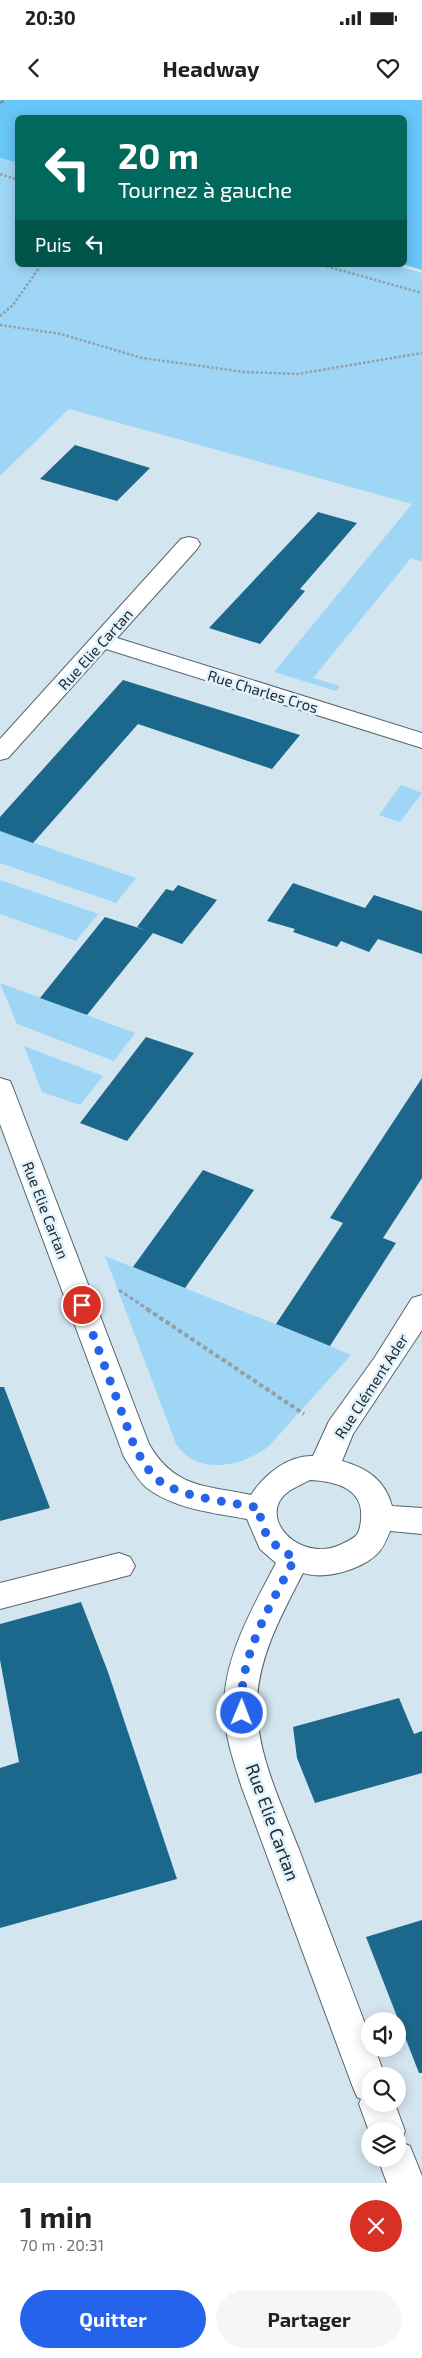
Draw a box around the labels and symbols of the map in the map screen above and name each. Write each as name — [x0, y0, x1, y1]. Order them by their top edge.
street label: Rue Elie Cartan — [54, 605, 136, 693]
street label: Rue Charles Cros — [206, 666, 320, 716]
street label: Rue Elie Cartan — [19, 1159, 73, 1261]
pin — [61, 1284, 103, 1326]
street label: Rue Clément Ader — [331, 1330, 411, 1442]
position arrow — [215, 1686, 267, 1738]
street label: Rue Elie Cartan — [242, 1760, 304, 1884]

